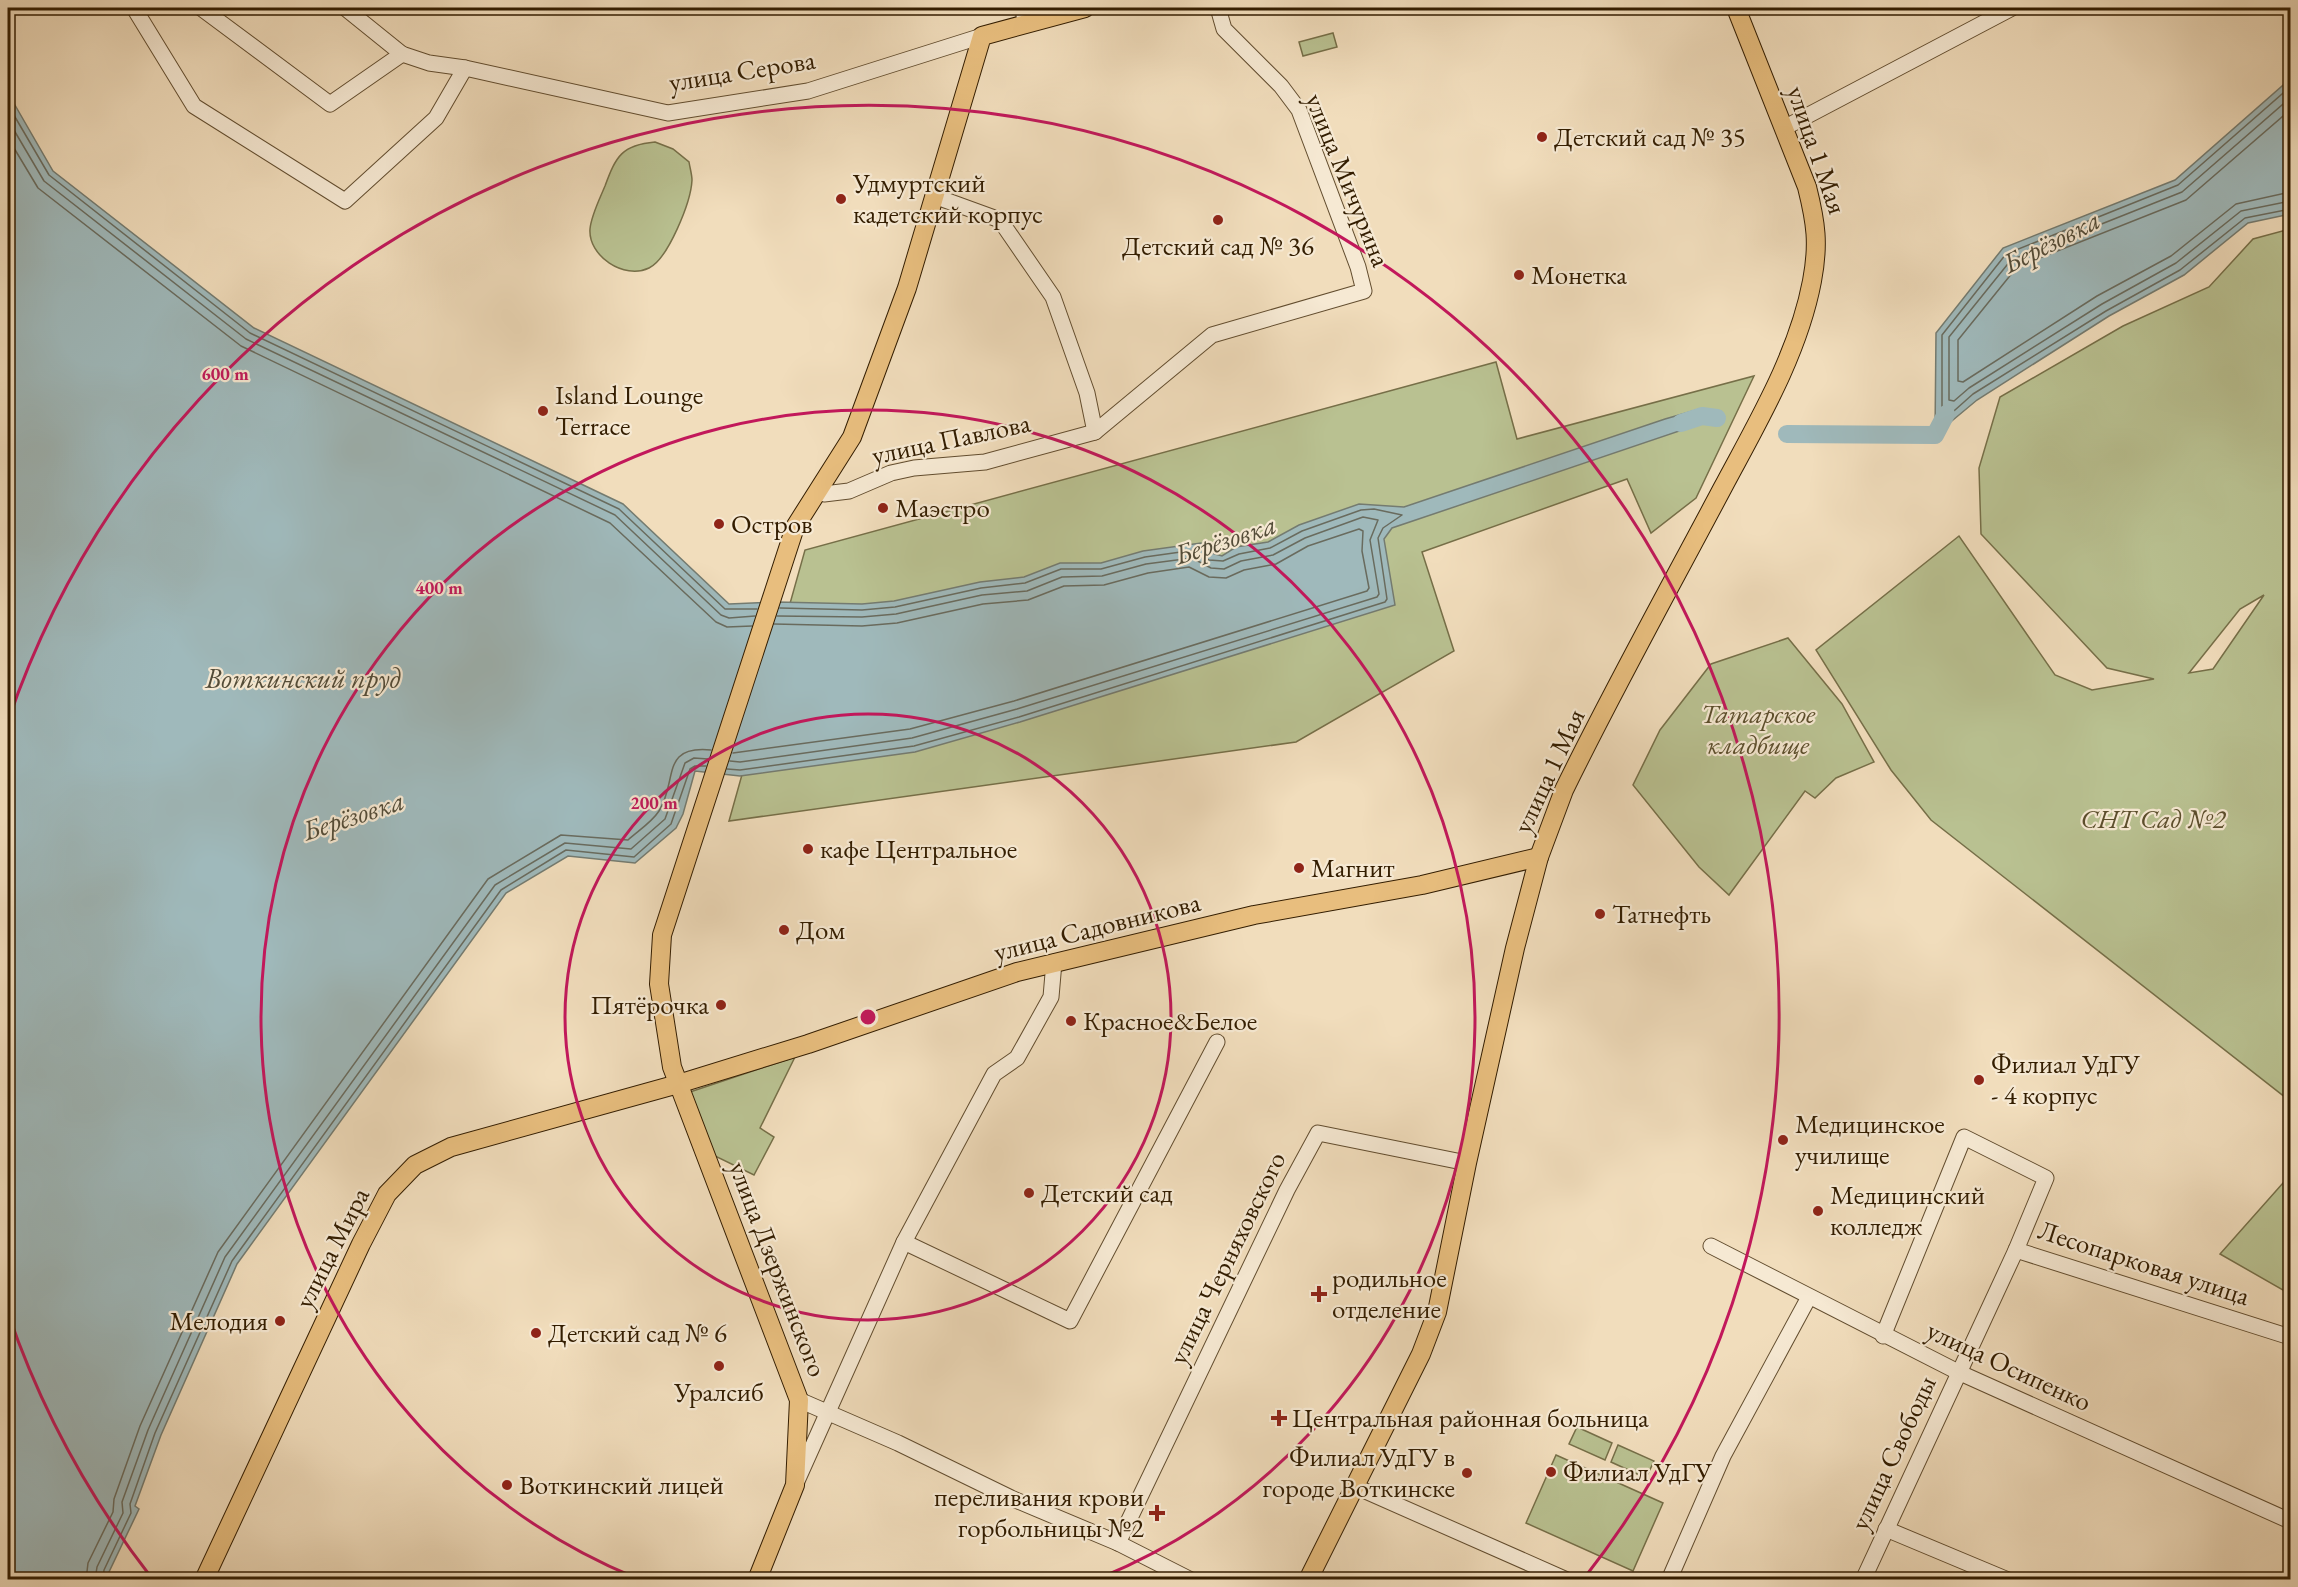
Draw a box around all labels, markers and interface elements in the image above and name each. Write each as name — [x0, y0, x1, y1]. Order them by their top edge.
street label: улица Серова — [666, 42, 818, 99]
street label: улица 1 Мая — [1779, 81, 1856, 219]
street label: улица Мичурина — [1298, 88, 1399, 272]
place label: Детский сад № 35 — [1554, 119, 1746, 154]
marker: Детский сад № 35 — [1535, 130, 1549, 144]
place label: Удмуртский кадетский корпус — [852, 165, 1043, 231]
marker: Удмуртский кадетский корпус — [834, 192, 848, 206]
water label: Берёзовка — [1995, 201, 2106, 281]
marker: Детский сад № 36 — [1211, 213, 1225, 227]
place label: Детский сад № 36 — [1122, 228, 1314, 263]
place label: Монетка — [1531, 257, 1627, 292]
marker: Монетка — [1512, 268, 1526, 282]
text: 600 m — [201, 362, 249, 385]
place label: Island Lounge Terrace — [555, 377, 703, 443]
marker: Island Lounge Terrace — [536, 404, 550, 418]
street label: улица Павлова — [868, 405, 1034, 472]
place label: Маэстро — [895, 490, 990, 525]
marker: Маэстро — [876, 501, 890, 515]
place label: Остров — [731, 506, 813, 541]
water label: Берёзовка — [1169, 506, 1280, 573]
marker: Остров — [712, 517, 726, 531]
text: 400 m — [415, 576, 463, 599]
water label: Воткинский пруд — [204, 660, 402, 696]
park label: Татарское кладбище — [1701, 696, 1816, 762]
street label: улица 1 Мая — [1504, 703, 1593, 839]
water label: Берёзовка — [297, 782, 408, 849]
text: 200 m — [630, 791, 678, 814]
park label: СНТ Сад №2 — [2081, 801, 2226, 836]
place label: кафе Центральное — [820, 831, 1017, 866]
marker: кафе Центральное — [801, 842, 815, 856]
place label: Магнит — [1311, 850, 1395, 885]
marker: Магнит — [1292, 861, 1306, 875]
street label: улица Садовникова — [990, 884, 1204, 969]
place label: Татнефть — [1612, 896, 1711, 931]
marker: Татнефть — [1593, 907, 1607, 921]
place label: Дом — [796, 912, 845, 947]
marker: Дом — [777, 923, 791, 937]
place label: Пятёрочка — [590, 987, 709, 1022]
marker: Пятёрочка — [714, 998, 728, 1012]
place label: Красное&Белое — [1083, 1003, 1257, 1038]
centre of rings — [858, 1007, 878, 1027]
marker: Красное&Белое — [1064, 1014, 1078, 1028]
place label: Филиал УдГУ - 4 корпус — [1991, 1046, 2141, 1112]
marker: Филиал УдГУ - 4 корпус — [1972, 1073, 1986, 1087]
place label: Медицинское училище — [1795, 1106, 1945, 1172]
marker: Медицинское училище — [1776, 1133, 1790, 1147]
street label: улица Черняховского — [1160, 1146, 1293, 1370]
street label: улица Дзержинского — [721, 1156, 836, 1382]
place label: Детский сад — [1041, 1175, 1173, 1210]
place label: Медицинский колледж — [1830, 1177, 1985, 1243]
street label: улица Мира — [286, 1181, 377, 1314]
marker: Детский сад — [1022, 1186, 1036, 1200]
marker: Медицинский колледж — [1811, 1204, 1825, 1218]
street label: Лесопарковая улица — [2034, 1212, 2254, 1313]
place label: родильное отделение — [1332, 1260, 1447, 1326]
marker: родильное отделение — [1310, 1285, 1328, 1303]
place label: Мелодия — [169, 1303, 268, 1338]
street label: улица Осипенко — [1921, 1312, 2097, 1419]
marker: Мелодия — [273, 1314, 287, 1328]
place label: Детский сад № 6 — [548, 1315, 727, 1350]
marker: Детский сад № 6 — [529, 1326, 543, 1340]
marker: Уралсиб — [712, 1359, 726, 1373]
street label: улица Свободы — [1841, 1370, 1944, 1536]
place label: Уралсиб — [673, 1374, 764, 1409]
place label: Центральная районная больница — [1292, 1400, 1649, 1435]
marker: Центральная районная больница — [1270, 1409, 1288, 1427]
place label: Филиал УдГУ в городе Воткинске — [1262, 1439, 1455, 1505]
place label: Филиал УдГУ — [1563, 1454, 1713, 1489]
marker: Филиал УдГУ — [1544, 1465, 1558, 1479]
marker: Филиал УдГУ в городе Воткинске — [1460, 1466, 1474, 1480]
place label: Воткинский лицей — [519, 1467, 724, 1502]
marker: Воткинский лицей — [500, 1478, 514, 1492]
place label: переливания крови горбольницы №2 — [934, 1479, 1144, 1545]
marker: переливания крови горбольницы №2 — [1148, 1504, 1166, 1522]

